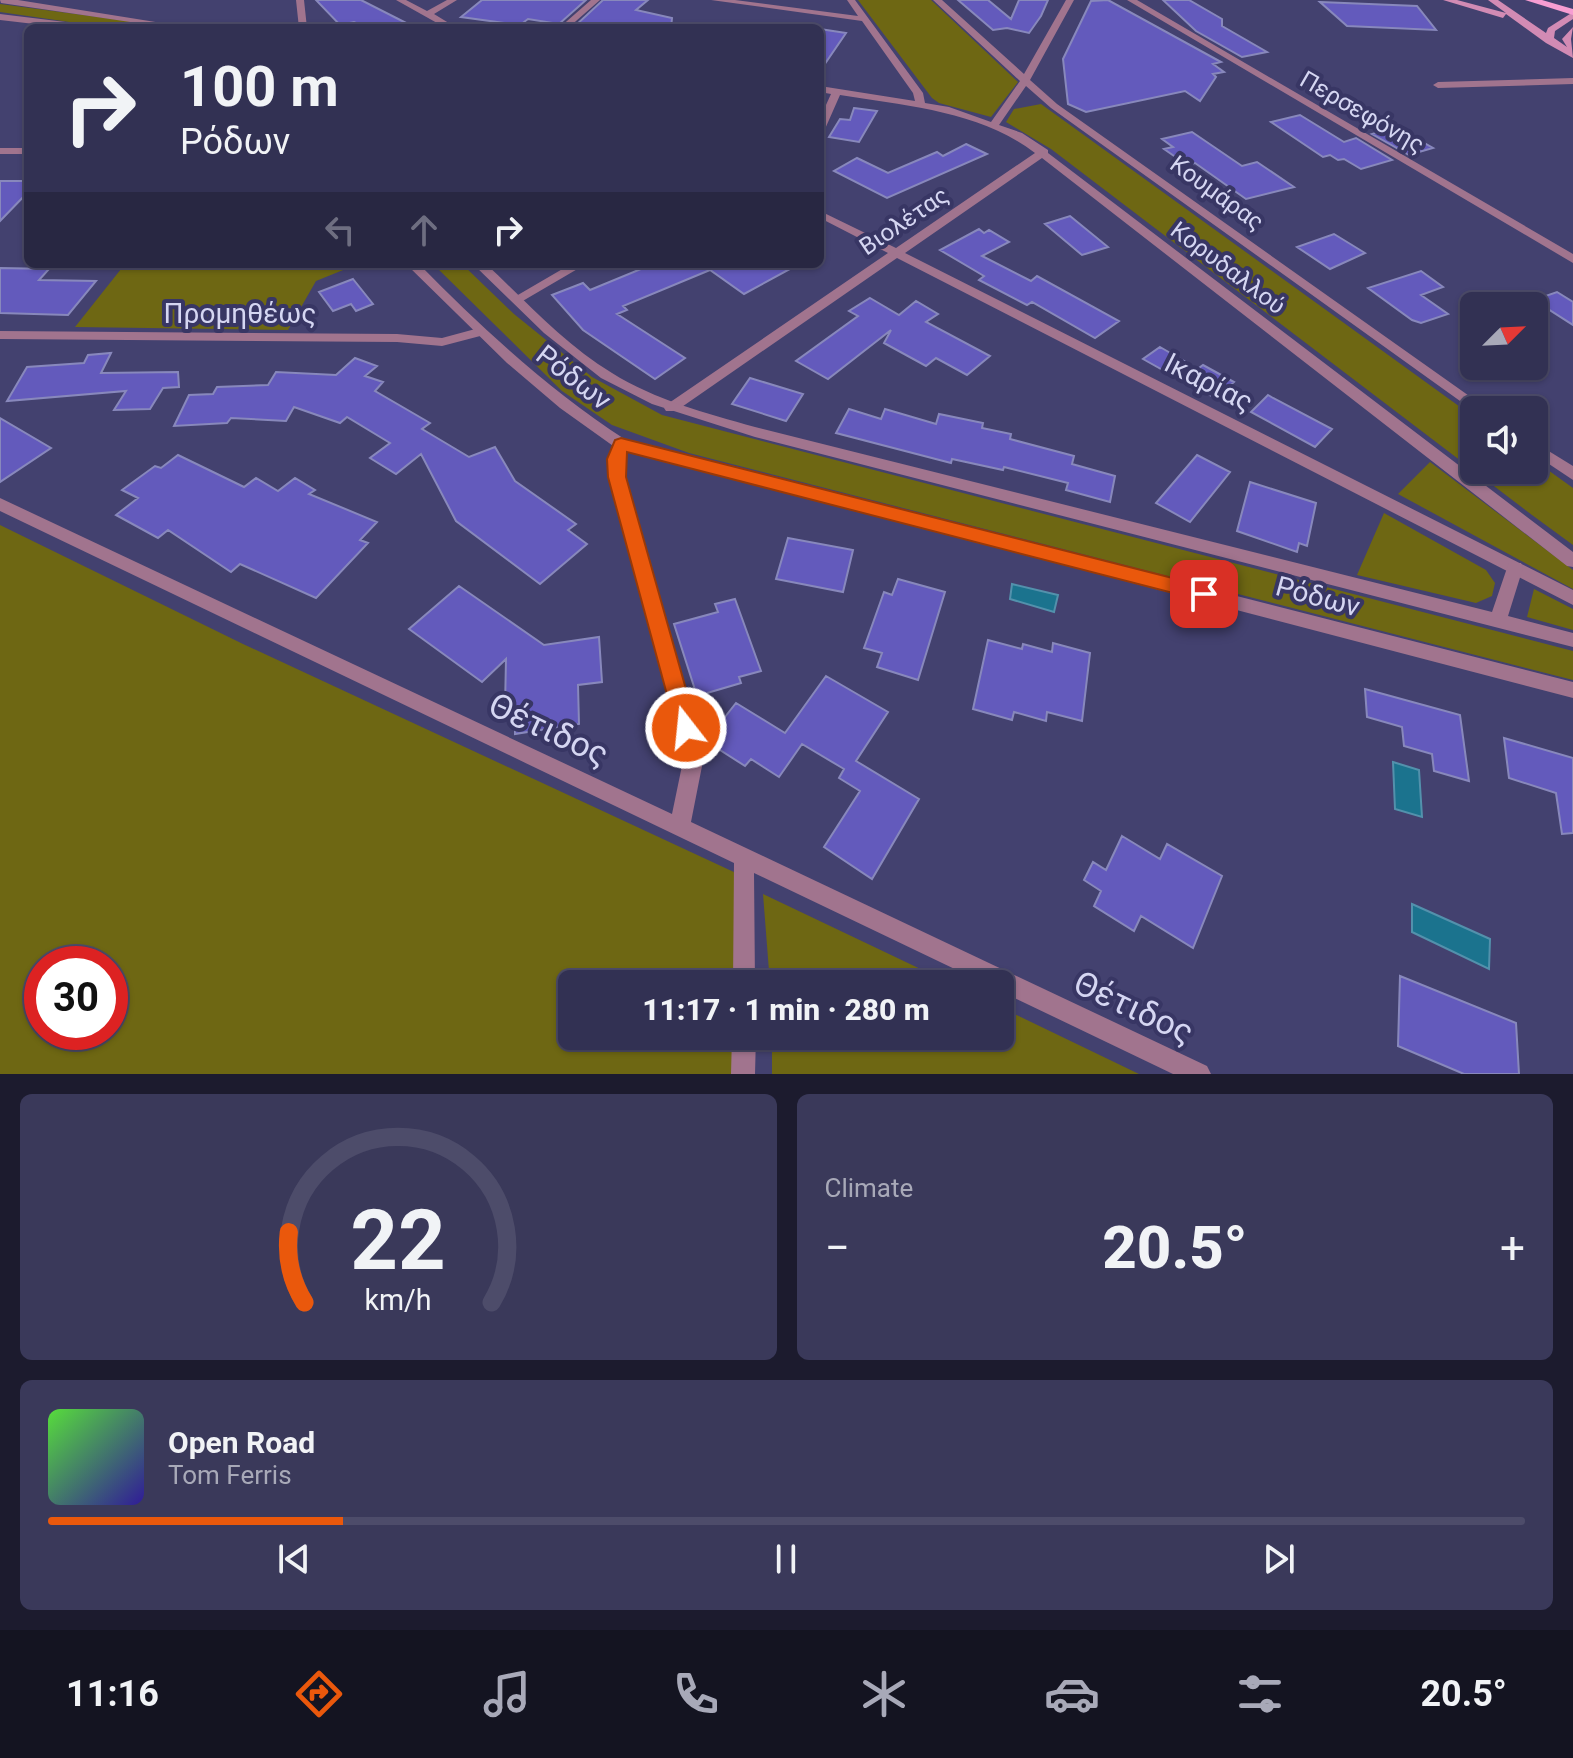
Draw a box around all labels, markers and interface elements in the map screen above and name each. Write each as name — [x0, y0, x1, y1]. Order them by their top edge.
text: 100 m — [180, 54, 339, 120]
icon: right — [48, 56, 152, 160]
street label: Περσεφόνης — [1295, 65, 1429, 159]
text: Ρόδων — [180, 121, 290, 163]
street label: Κουμάρας — [1165, 150, 1269, 236]
street label: Βιολέτας — [854, 181, 954, 261]
icon: left — [318, 208, 362, 252]
icon: ahead — [402, 208, 446, 252]
icon: right — [486, 208, 530, 252]
street label: Κορυδαλλού — [1165, 216, 1291, 320]
north arrow — [1460, 292, 1548, 380]
map controls — [1460, 292, 1548, 484]
street label: Προμηθέως — [164, 297, 316, 330]
street label: Ρόδων — [530, 338, 618, 417]
street label: Ικαρίας — [1159, 346, 1259, 419]
button: sound — [1460, 396, 1548, 484]
pin — [1170, 560, 1238, 628]
street label: Ρόδων — [1272, 569, 1364, 624]
icon: arrive — [1182, 572, 1226, 616]
street label: Θέτιδος — [483, 684, 615, 774]
position arrow — [644, 686, 728, 770]
speed limit sign: 30 — [24, 946, 128, 1050]
street label: Θέτιδος — [1068, 962, 1200, 1052]
text: 11:17 · 1 min · 280 m — [642, 992, 930, 1027]
text: Climate — [825, 1173, 913, 1203]
text: 22 — [351, 1192, 446, 1289]
text: 20.5° — [1102, 1212, 1247, 1283]
text: − — [825, 1222, 850, 1274]
text: + — [1500, 1222, 1525, 1274]
text: km/h — [365, 1283, 432, 1317]
text: Open Road — [168, 1425, 315, 1460]
text: Tom Ferris — [168, 1460, 292, 1490]
icon: previous — [272, 1537, 316, 1581]
icon: pause — [764, 1537, 808, 1581]
icon: next — [1257, 1537, 1301, 1581]
icon: directions — [291, 1666, 347, 1722]
icon: music — [479, 1666, 535, 1722]
icon: phone — [668, 1666, 724, 1722]
icon: climate — [856, 1666, 912, 1722]
icon: car — [1044, 1666, 1100, 1722]
icon: filters — [1232, 1666, 1288, 1722]
text: 11:16 — [66, 1673, 159, 1715]
text: 20.5° — [1420, 1673, 1507, 1715]

